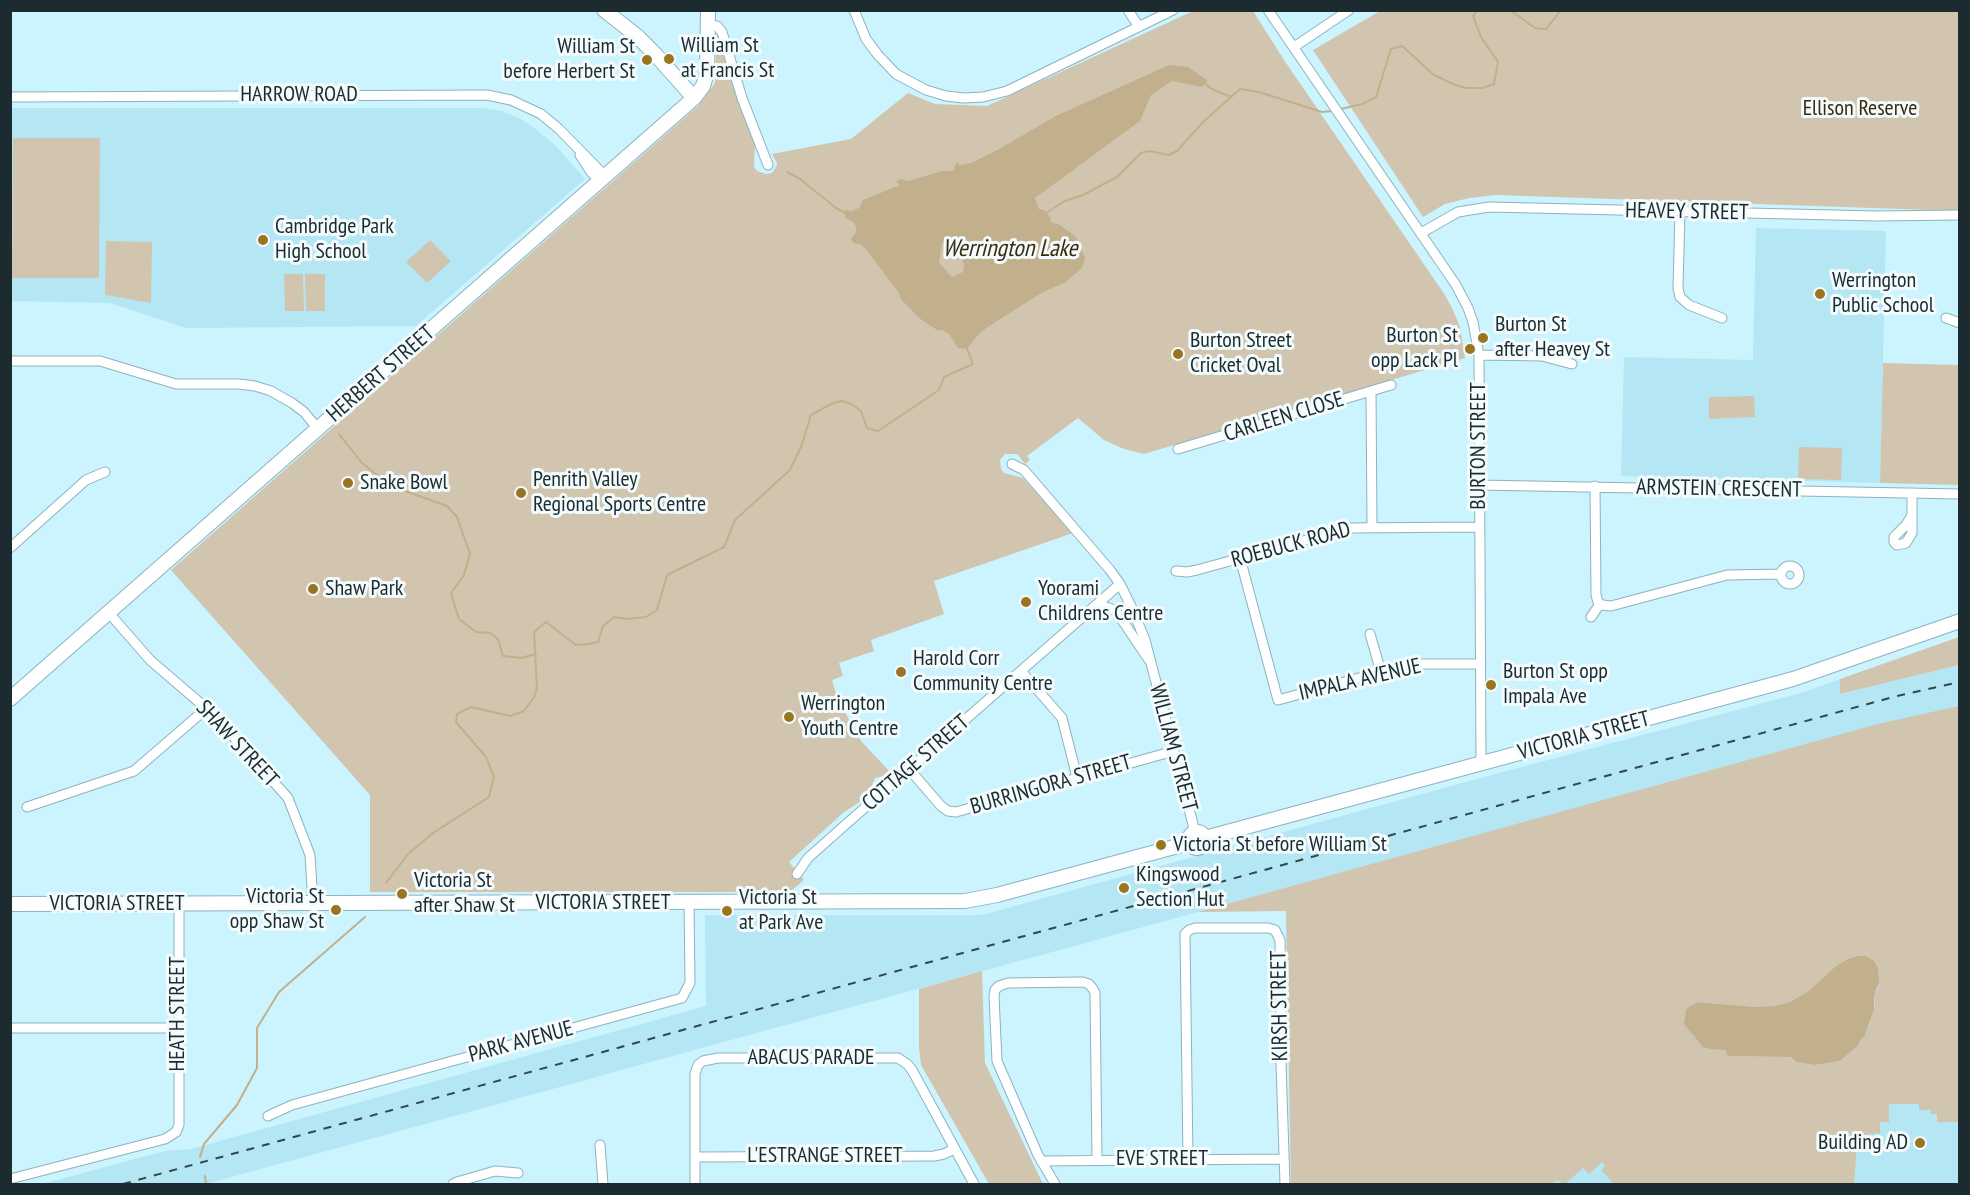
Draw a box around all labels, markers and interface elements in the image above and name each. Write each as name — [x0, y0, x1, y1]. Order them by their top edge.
place label: William St at Francis St — [681, 33, 774, 84]
place label: William St before Herbert St — [503, 34, 635, 86]
marker: William St at Francis St — [662, 52, 676, 66]
marker: William St before Herbert St — [640, 53, 654, 67]
street label: HARROW ROAD — [240, 82, 358, 108]
park label: Ellison Reserve — [1803, 96, 1917, 122]
street label: HEAVEY STREET — [1625, 198, 1749, 226]
place label: Cambridge Park High School — [275, 214, 394, 266]
marker: Cambridge Park High School — [256, 233, 270, 247]
water label: Werrington Lake — [942, 235, 1078, 263]
place label: Werrington Public School — [1832, 268, 1934, 320]
marker: Werrington Public School — [1813, 287, 1827, 301]
place label: Burton St after Heavey St — [1495, 312, 1610, 364]
street label: HERBERT STREET — [322, 320, 440, 428]
place label: Burton St opp Lack Pl — [1371, 323, 1458, 374]
place label: Burton Street Cricket Oval — [1190, 328, 1292, 380]
marker: Burton St after Heavey St — [1476, 331, 1490, 345]
marker: Burton St opp Lack Pl — [1463, 342, 1477, 356]
marker: Burton Street Cricket Oval — [1171, 347, 1185, 361]
street label: BURTON STREET — [1466, 382, 1492, 510]
street label: CARLEEN CLOSE — [1221, 386, 1347, 448]
place label: Penrith Valley Regional Sports Centre — [533, 467, 706, 518]
place label: Snake Bowl — [360, 470, 448, 496]
street label: ARMSTEIN CRESCENT — [1636, 474, 1802, 504]
marker: Snake Bowl — [341, 476, 355, 490]
marker: Penrith Valley Regional Sports Centre — [514, 486, 528, 500]
street label: ROEBUCK ROAD — [1228, 516, 1354, 574]
place label: Shaw Park — [325, 576, 403, 602]
place label: Yoorami Childrens Centre — [1038, 576, 1163, 628]
marker: Shaw Park — [306, 582, 320, 596]
marker: Yoorami Childrens Centre — [1019, 595, 1033, 609]
place label: Harold Corr Community Centre — [913, 646, 1053, 698]
street label: IMPALA AVENUE — [1296, 653, 1424, 707]
place label: Burton St opp Impala Ave — [1503, 659, 1608, 710]
marker: Harold Corr Community Centre — [894, 665, 908, 679]
marker: Burton St opp Impala Ave — [1484, 678, 1498, 692]
street label: WILLIAM STREET — [1143, 681, 1203, 815]
place label: Werrington Youth Centre — [801, 691, 898, 742]
street label: SHAW STREET — [190, 695, 284, 793]
street label: VICTORIA STREET — [1515, 706, 1653, 766]
street label: COTTAGE STREET — [857, 709, 975, 817]
marker: Werrington Youth Centre — [782, 710, 796, 724]
street label: BURRINGORA STREET — [967, 749, 1135, 821]
place label: Victoria St before William St — [1173, 832, 1387, 858]
marker: Victoria St before William St — [1154, 838, 1168, 852]
place label: Kingswood Section Hut — [1136, 862, 1224, 914]
place label: Victoria St after Shaw St — [414, 868, 515, 920]
marker: Kingswood Section Hut — [1117, 881, 1131, 895]
place label: Victoria St opp Shaw St — [230, 884, 324, 936]
place label: Victoria St at Park Ave — [739, 885, 823, 936]
marker: Victoria St after Shaw St — [395, 887, 409, 901]
street label: VICTORIA STREET — [535, 890, 671, 916]
street label: VICTORIA STREET — [49, 891, 185, 917]
marker: Victoria St opp Shaw St — [329, 903, 343, 917]
marker: Victoria St at Park Ave — [720, 904, 734, 918]
street label: KIRSH STREET — [1266, 950, 1294, 1062]
street label: HEATH STREET — [165, 956, 191, 1072]
street label: PARK AVENUE — [466, 1015, 576, 1069]
street label: ABACUS PARADE — [748, 1045, 874, 1071]
place label: Building AD — [1818, 1130, 1908, 1156]
marker: Building AD — [1913, 1136, 1927, 1150]
street label: L'ESTRANGE STREET — [747, 1143, 903, 1169]
street label: EVE STREET — [1116, 1146, 1208, 1172]

